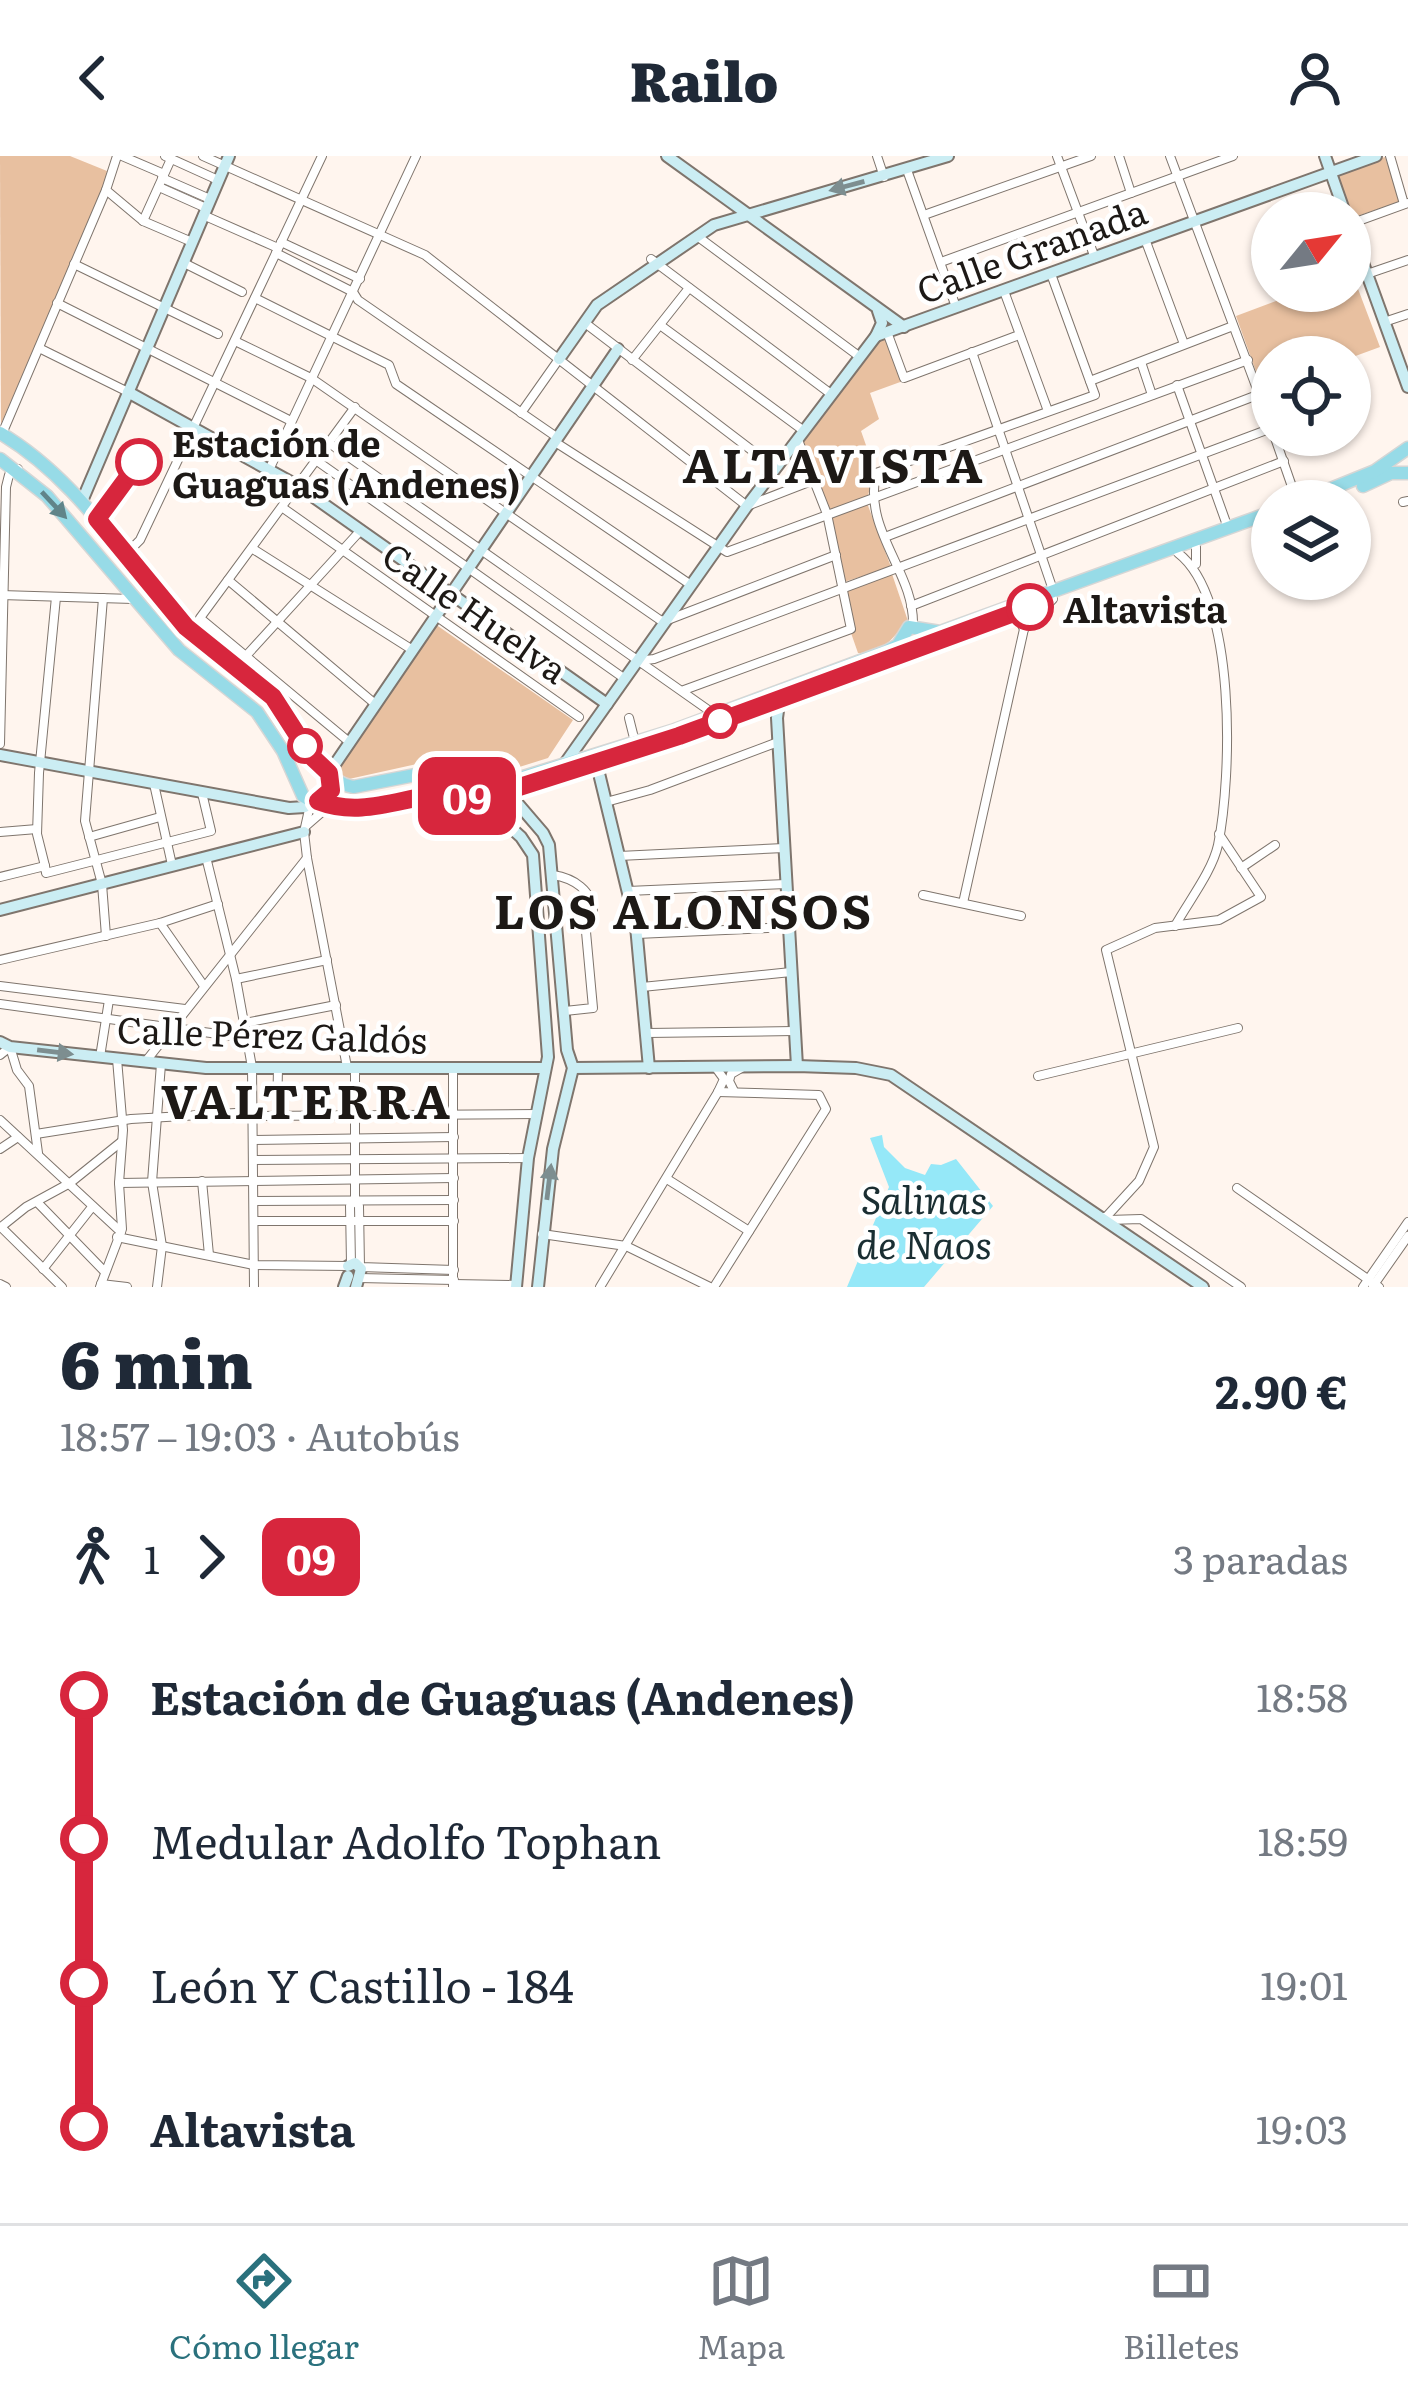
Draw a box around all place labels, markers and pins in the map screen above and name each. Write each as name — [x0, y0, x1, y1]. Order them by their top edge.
place label: Estación de Guaguas (Andenes) — [172, 415, 520, 509]
marker: Estación de Guaguas (Andenes) — [117, 440, 161, 484]
place label: Altavista — [1063, 581, 1227, 634]
marker: Altavista — [1008, 585, 1052, 629]
unlabelled marker — [704, 705, 736, 737]
unlabelled marker — [289, 730, 321, 762]

